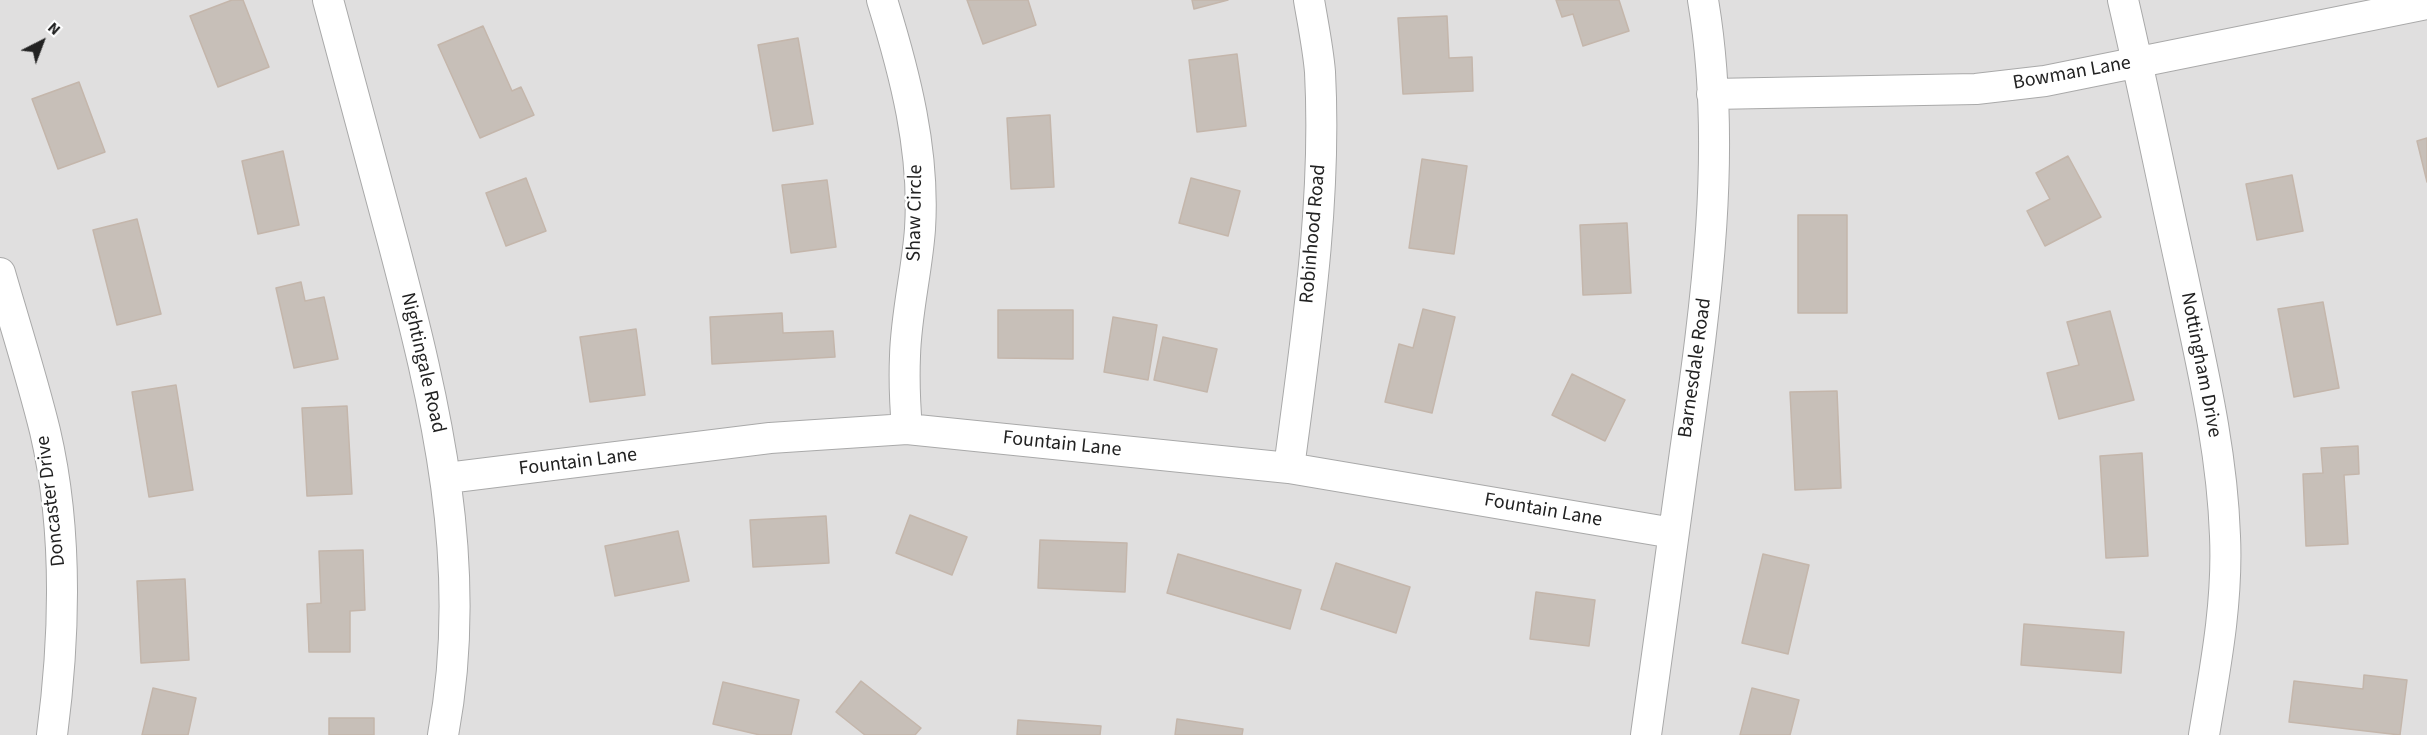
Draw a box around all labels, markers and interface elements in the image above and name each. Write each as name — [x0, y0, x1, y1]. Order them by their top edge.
north arrow — [12, 12, 72, 72]
text: N — [43, 17, 65, 40]
street label: Bowman Lane — [2011, 52, 2133, 96]
street label: Robinhood Road — [1296, 163, 1332, 305]
street label: Shaw Circle — [903, 164, 929, 262]
street label: Nottingham Drive — [2174, 290, 2226, 440]
street label: Nightingale Road — [394, 291, 450, 435]
street label: Barnesdale Road — [1674, 296, 1718, 440]
street label: Fountain Lane — [1001, 427, 1123, 463]
street label: Doncaster Drive — [32, 434, 72, 568]
street label: Fountain Lane — [517, 444, 639, 482]
street label: Fountain Lane — [1482, 489, 1604, 533]

